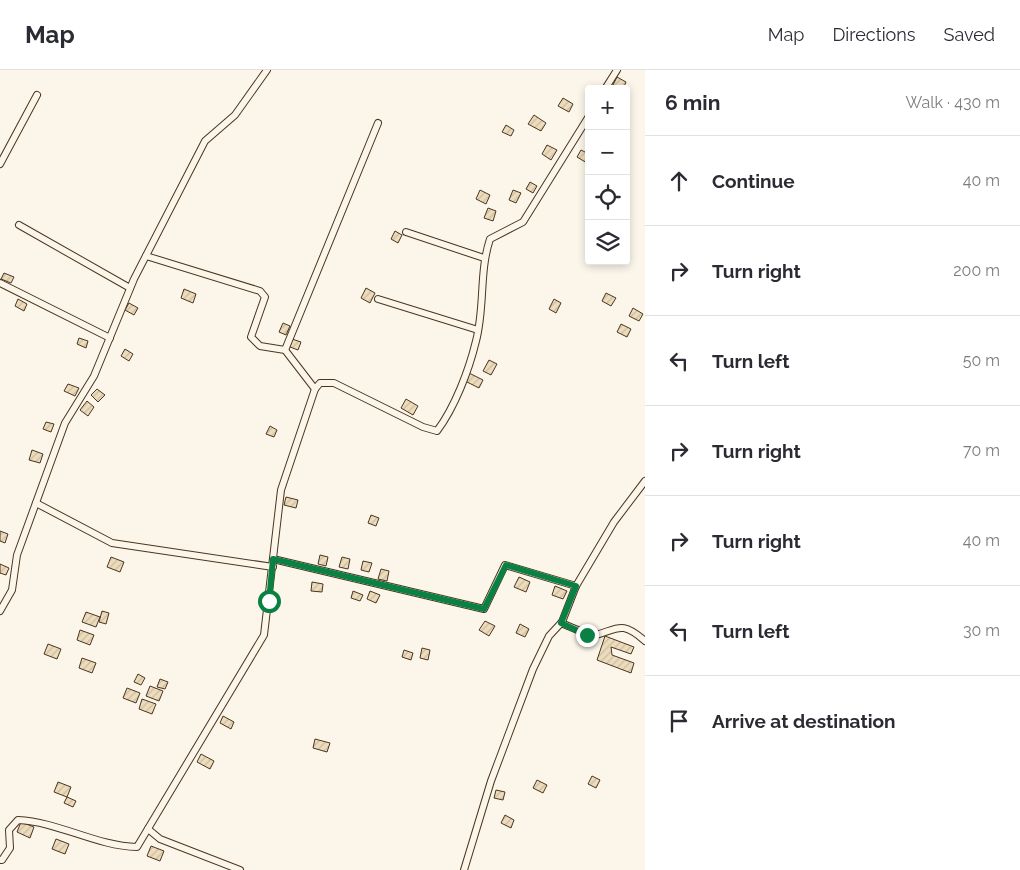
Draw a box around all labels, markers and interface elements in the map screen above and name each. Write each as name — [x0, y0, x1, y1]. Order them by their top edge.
text: Map — [25, 20, 75, 49]
text: Map — [768, 24, 804, 45]
text: Directions — [832, 24, 916, 45]
text: Saved — [944, 24, 995, 45]
map controls — [585, 85, 630, 265]
button: + — [585, 85, 630, 130]
text: 6 min — [665, 90, 720, 115]
text: Walk · 430 m — [906, 93, 1000, 112]
button: − — [585, 130, 630, 175]
icon: ahead — [665, 167, 693, 195]
text: Continue — [712, 170, 795, 192]
text: 40 m — [963, 171, 1000, 190]
button: locate — [585, 175, 630, 220]
button: layers — [585, 220, 630, 265]
icon: right — [665, 257, 693, 285]
text: Turn right — [712, 260, 801, 282]
text: 200 m — [953, 261, 1000, 280]
icon: left — [665, 347, 693, 375]
text: Turn left — [712, 350, 789, 372]
text: 50 m — [963, 351, 1000, 370]
icon: right — [665, 437, 693, 465]
text: Turn right — [712, 440, 801, 462]
text: 70 m — [963, 441, 1000, 460]
icon: right — [665, 527, 693, 555]
text: Turn right — [712, 530, 801, 552]
text: 40 m — [963, 531, 1000, 550]
route start — [258, 590, 281, 613]
icon: left — [665, 617, 693, 645]
text: Turn left — [712, 620, 789, 642]
text: 30 m — [963, 621, 1000, 640]
route end — [576, 624, 599, 647]
icon: arrive — [665, 707, 693, 735]
text: Arrive at destination — [712, 710, 896, 732]

